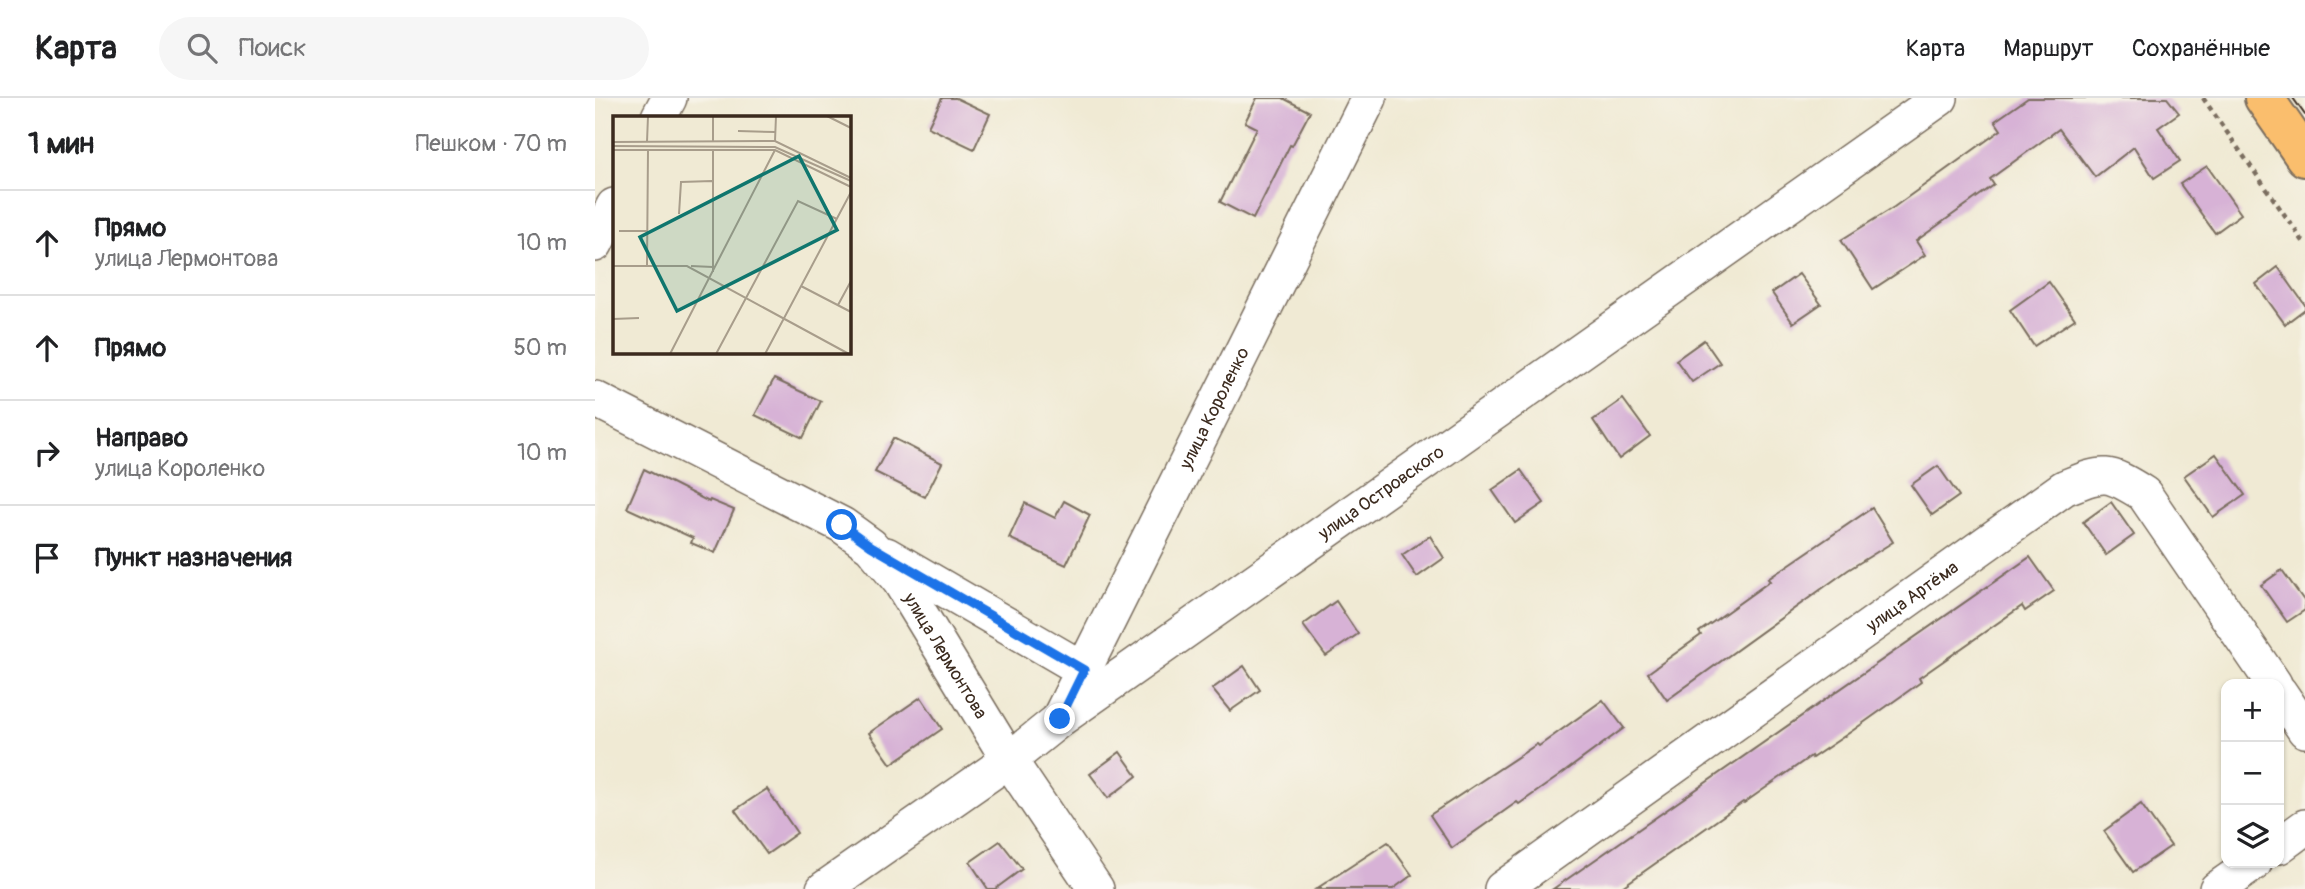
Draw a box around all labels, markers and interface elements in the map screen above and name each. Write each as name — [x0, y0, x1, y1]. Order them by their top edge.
search box — [159, 17, 649, 80]
text: Карта — [35, 28, 117, 69]
icon: search — [183, 29, 221, 67]
text: Поиск — [239, 32, 307, 64]
text: Карта — [1906, 34, 1965, 63]
text: Маршрут — [2003, 34, 2094, 63]
text: Сохранённые — [2132, 34, 2270, 63]
inset map — [613, 116, 851, 354]
text: 1 мин — [28, 125, 94, 162]
text: Пешком · 70 m — [415, 129, 567, 158]
text: Прямо — [95, 212, 166, 244]
icon: ahead — [28, 224, 66, 262]
text: 10 m — [517, 228, 567, 257]
text: улица Лермонтова — [95, 244, 278, 273]
icon: ahead — [28, 329, 66, 367]
text: Прямо — [95, 332, 166, 364]
text: 50 m — [513, 333, 567, 362]
street label: улица Короленко — [1174, 343, 1255, 474]
text: Направо — [95, 422, 188, 454]
icon: right — [28, 434, 66, 472]
text: 10 m — [517, 438, 567, 467]
street label: улица Островского — [1313, 440, 1449, 546]
text: улица Короленко — [95, 454, 265, 483]
route start — [826, 509, 857, 540]
icon: arrive — [28, 539, 66, 577]
text: Пункт назначения — [95, 542, 292, 574]
street label: улица Артёма — [1861, 556, 1963, 638]
street label: улица Лермонтова — [897, 588, 992, 723]
map controls — [2221, 679, 2284, 868]
button: + — [2221, 679, 2284, 742]
route end — [1044, 703, 1075, 734]
button: − — [2221, 742, 2284, 805]
button: layers — [2221, 805, 2284, 868]

